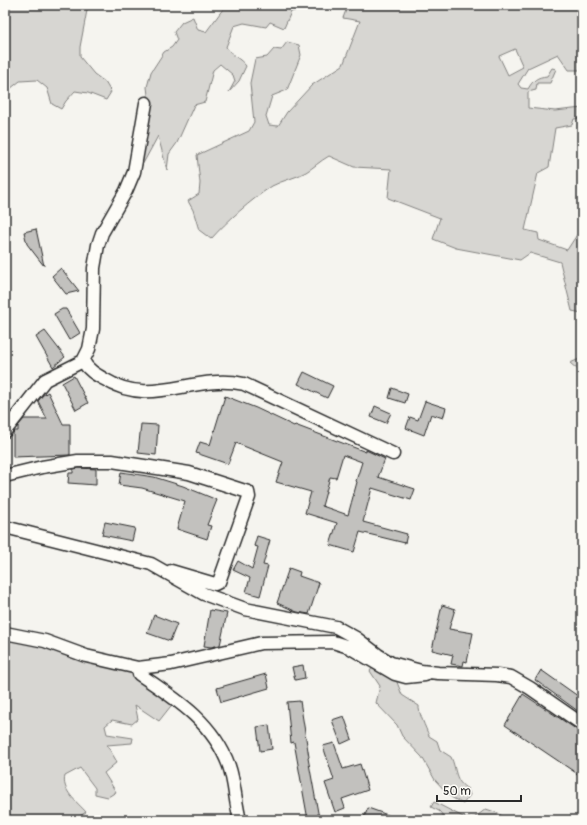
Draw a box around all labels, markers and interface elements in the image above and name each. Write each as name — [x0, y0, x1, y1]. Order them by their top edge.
scale bar — [437, 777, 521, 803]
text: 50 m — [443, 784, 471, 799]

